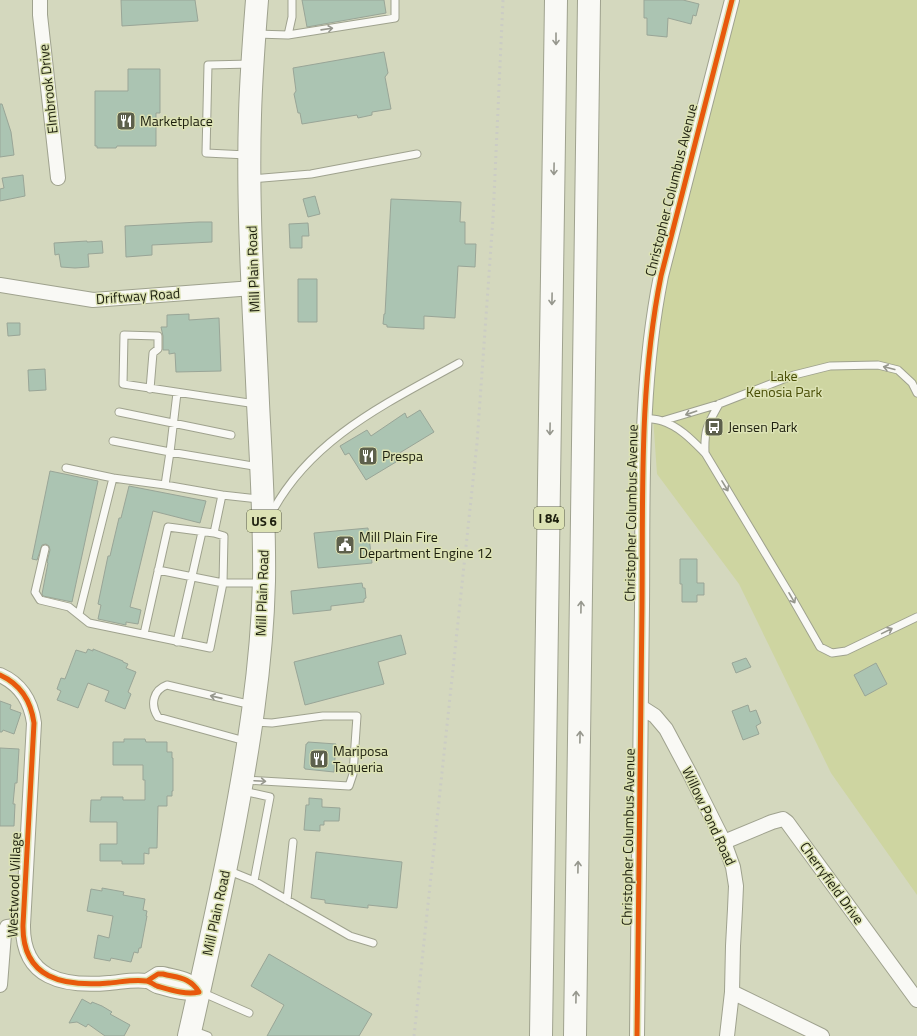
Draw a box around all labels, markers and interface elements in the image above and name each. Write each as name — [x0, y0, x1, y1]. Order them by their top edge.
one-way arrow — [320, 26, 333, 33]
one-way arrow — [552, 32, 560, 45]
street label: Elmbrook Drive — [32, 43, 63, 135]
street label: Christopher Columbus Avenue — [639, 101, 702, 278]
restaurant icon: Marketplace — [115, 110, 137, 132]
place label: Marketplace — [140, 110, 213, 131]
one-way arrow — [550, 162, 558, 175]
street label: Mill Plain Road — [240, 225, 265, 313]
street label: Driftway Road — [95, 282, 181, 309]
one-way arrow — [548, 292, 556, 305]
one-way arrow — [883, 364, 896, 371]
park label: Lake Kenosia Park — [746, 365, 822, 402]
one-way arrow — [685, 409, 697, 417]
bus stop icon: Jensen Park — [703, 416, 725, 438]
place label: Jensen Park — [728, 416, 798, 437]
one-way arrow — [546, 422, 554, 435]
street label: Christopher Columbus Avenue — [618, 424, 643, 602]
restaurant icon: Prespa — [357, 445, 379, 467]
place label: Prespa — [382, 445, 423, 466]
one-way arrow — [721, 480, 729, 492]
road number: I 84 — [534, 507, 564, 529]
road number: US 6 — [247, 510, 281, 532]
place label: Mill Plain Fire Department Engine 12 — [359, 526, 492, 563]
public building icon: Mill Plain Fire Department Engine 12 — [334, 534, 356, 556]
street label: Mill Plain Road — [249, 549, 274, 637]
one-way arrow — [788, 592, 796, 604]
one-way arrow — [577, 601, 585, 614]
one-way arrow — [881, 627, 893, 634]
one-way arrow — [210, 692, 223, 700]
one-way arrow — [576, 731, 583, 744]
place label: Mariposa Taqueria — [333, 740, 388, 777]
restaurant icon: Mariposa Taqueria — [308, 748, 330, 770]
street label: Christopher Columbus Avenue — [615, 748, 640, 926]
street label: Willow Pond Road — [677, 763, 742, 869]
one-way arrow — [253, 777, 266, 784]
street label: Westwood Village — [1, 832, 26, 938]
street label: Cherryfield Drive — [795, 837, 870, 928]
one-way arrow — [574, 861, 582, 874]
street label: Mill Plain Road — [196, 868, 235, 958]
one-way arrow — [572, 991, 580, 1004]

